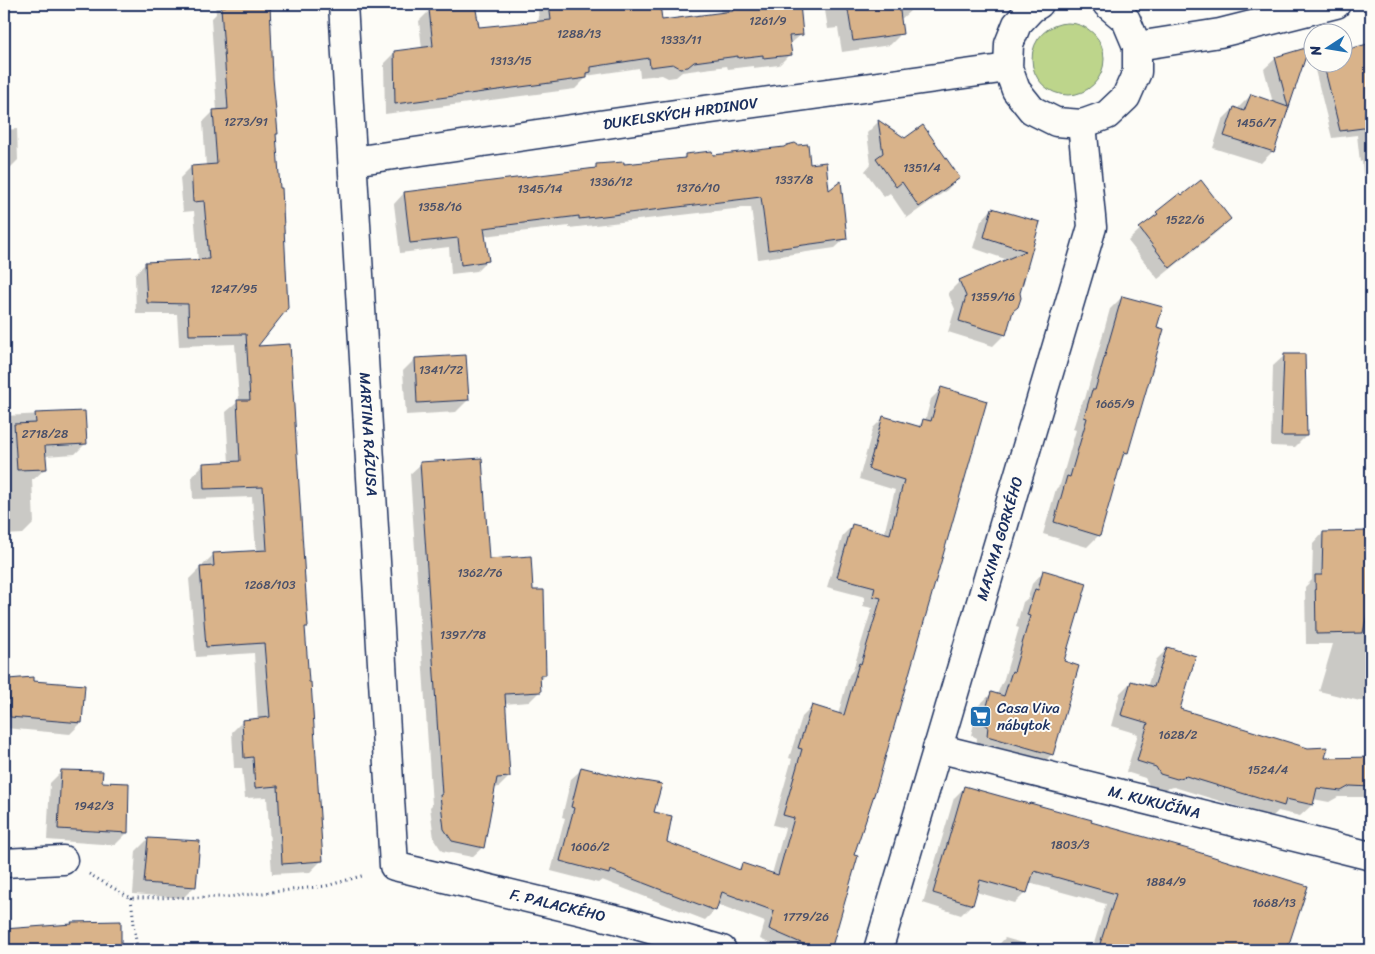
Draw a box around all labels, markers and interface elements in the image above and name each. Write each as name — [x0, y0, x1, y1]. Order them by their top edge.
house number: 1261/9 — [749, 10, 787, 32]
north arrow — [1302, 22, 1352, 72]
house number: 1288/13 — [557, 23, 602, 45]
house number: 1333/11 — [660, 29, 702, 51]
text: N — [1302, 43, 1329, 59]
house number: 1313/15 — [490, 50, 532, 72]
street label: DUKELSKÝCH HRDINOV — [601, 90, 761, 137]
house number: 1273/91 — [224, 111, 268, 133]
house number: 1456/7 — [1236, 112, 1277, 134]
house number: 1351/4 — [903, 157, 941, 179]
house number: 1337/8 — [775, 169, 813, 191]
house number: 1336/12 — [589, 171, 633, 193]
house number: 1376/10 — [676, 177, 720, 199]
house number: 1345/14 — [517, 178, 563, 200]
house number: 1358/16 — [418, 196, 462, 218]
house number: 1522/6 — [1165, 209, 1205, 231]
house number: 1247/95 — [210, 278, 258, 300]
house number: 1359/16 — [971, 286, 1015, 308]
house number: 1341/72 — [419, 359, 463, 381]
street label: MARTINA RÁZUSA — [352, 372, 385, 497]
house number: 1665/9 — [1095, 393, 1135, 415]
house number: 2718/28 — [22, 423, 68, 445]
street label: MAXIMA GORKÉHO — [969, 473, 1031, 604]
house number: 1362/76 — [457, 562, 503, 584]
house number: 1268/103 — [244, 574, 296, 596]
house number: 1397/78 — [440, 624, 486, 646]
place label: Casa Viva nábytok — [997, 695, 1060, 738]
supermarket icon: Casa Viva nábytok — [969, 705, 993, 729]
house number: 1628/2 — [1158, 724, 1198, 746]
house number: 1524/4 — [1248, 759, 1289, 781]
street label: M. KUKUČÍNA — [1106, 778, 1203, 826]
house number: 1942/3 — [74, 795, 114, 817]
house number: 1803/3 — [1050, 834, 1090, 856]
house number: 1606/2 — [570, 836, 610, 858]
house number: 1884/9 — [1146, 871, 1186, 893]
street label: F. PALACKÉHO — [507, 881, 608, 929]
house number: 1668/13 — [1252, 892, 1296, 914]
house number: 1779/26 — [783, 906, 829, 928]

